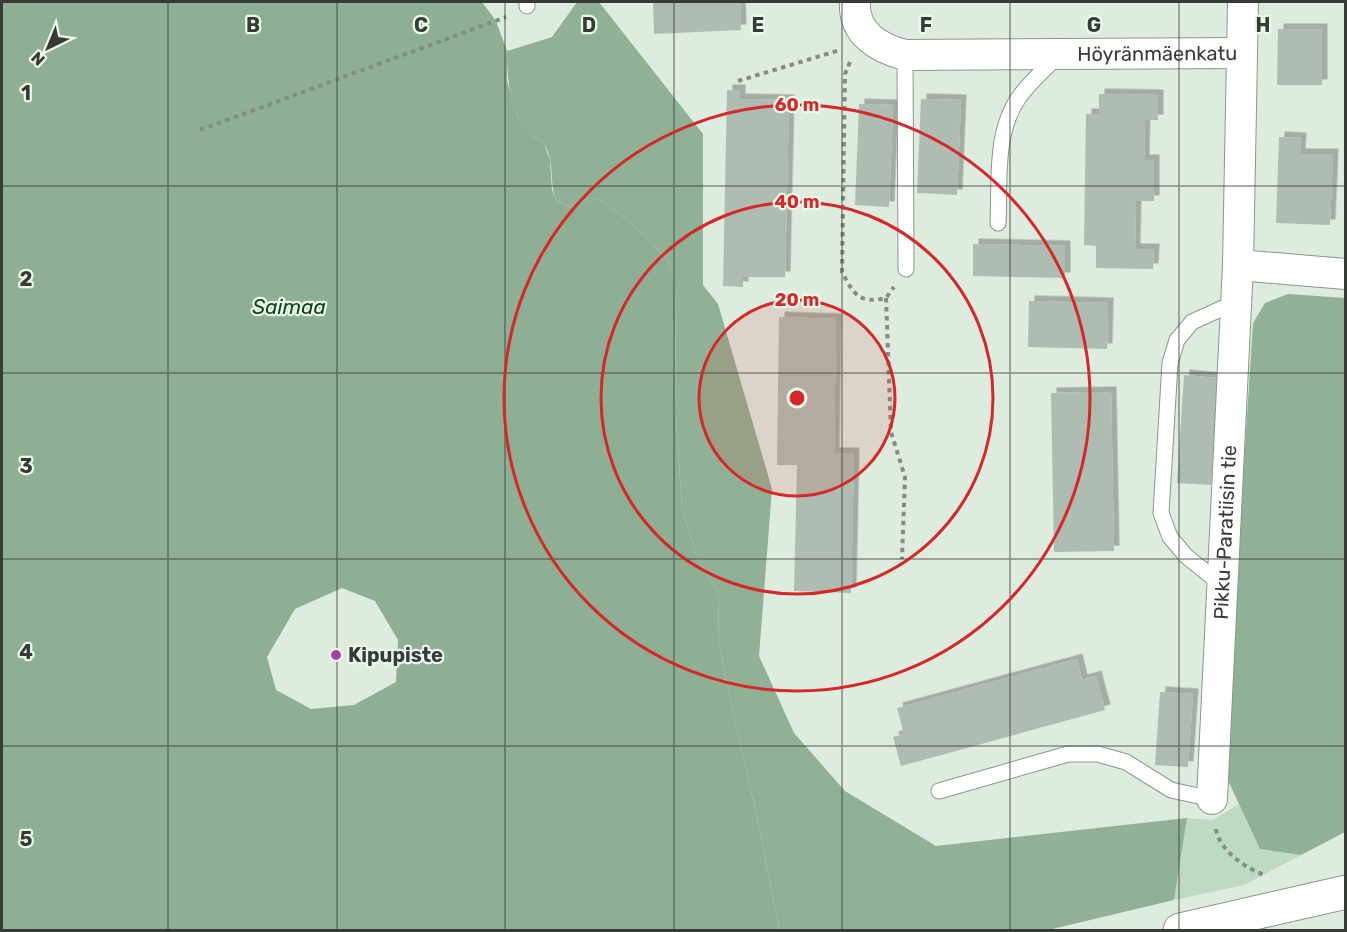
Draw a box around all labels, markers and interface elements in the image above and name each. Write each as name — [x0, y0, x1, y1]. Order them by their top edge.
text: B — [246, 13, 260, 37]
text: C — [414, 13, 428, 37]
text: D — [582, 13, 596, 37]
text: E — [752, 13, 764, 37]
text: F — [920, 13, 932, 37]
text: G — [1087, 13, 1101, 37]
text: H — [1256, 13, 1270, 37]
north arrow — [18, 18, 78, 78]
street label: Höyränmäenkatu — [1077, 41, 1237, 66]
text: N — [27, 48, 49, 69]
text: 1 — [21, 81, 31, 105]
text: 60 m — [775, 94, 819, 116]
text: 40 m — [775, 191, 819, 213]
text: 2 — [20, 267, 33, 291]
text: 20 m — [775, 289, 819, 311]
water label: Saimaa — [252, 294, 326, 319]
centre of rings — [787, 388, 807, 408]
street label: Pikku-Paratiisin tie — [1209, 444, 1241, 620]
text: 3 — [19, 454, 33, 478]
text: 4 — [19, 640, 33, 664]
place label: Kipupiste — [348, 643, 443, 667]
marker: Kipupiste — [329, 648, 343, 662]
text: 5 — [20, 827, 33, 851]

